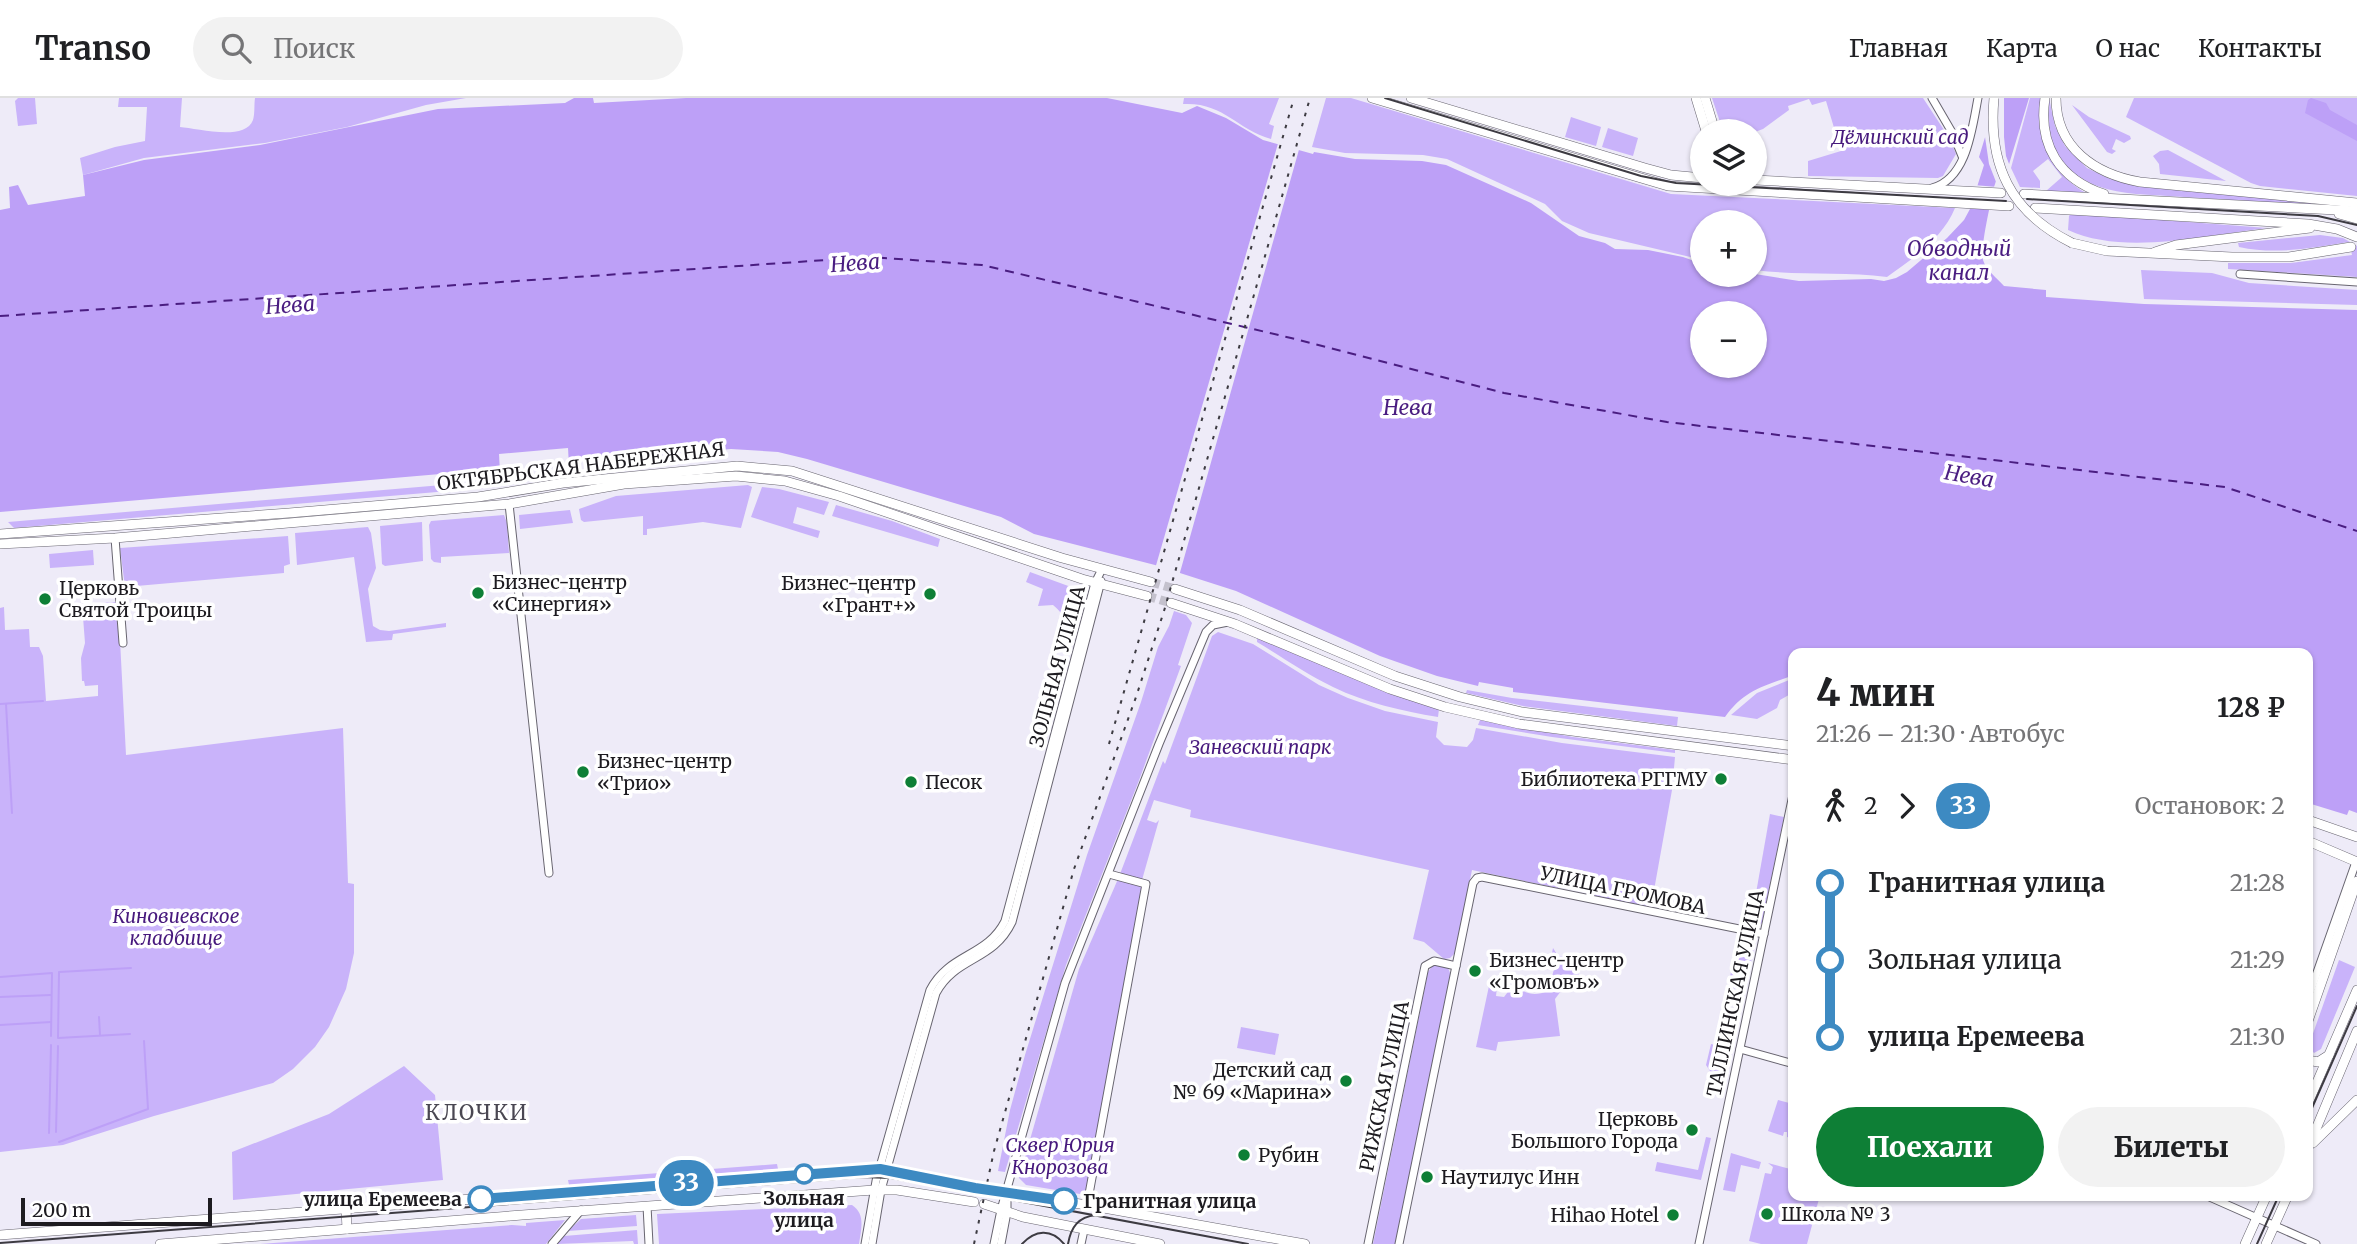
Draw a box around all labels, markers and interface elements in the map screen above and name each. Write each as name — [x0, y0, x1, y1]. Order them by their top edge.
search box — [193, 17, 683, 80]
text: Transo — [35, 28, 151, 69]
icon: search — [217, 29, 255, 67]
text: Поиск — [273, 32, 355, 65]
text: Главная — [1849, 33, 1948, 64]
text: Карта — [1986, 33, 2058, 64]
text: О нас — [2096, 33, 2160, 64]
text: Контакты — [2198, 33, 2322, 64]
map controls — [1690, 119, 1767, 378]
button: layers — [1690, 119, 1767, 196]
park label: Дёминский сад — [1830, 125, 1968, 149]
button: + — [1690, 210, 1767, 287]
water label: Обводный канал — [1907, 235, 2011, 286]
water label: Нева — [829, 248, 881, 278]
water label: Нева — [264, 290, 316, 320]
button: − — [1690, 301, 1767, 378]
water label: Нева — [1383, 394, 1433, 421]
street label: ОКТЯБРЬСКАЯ НАБЕРЕЖНАЯ — [436, 436, 726, 496]
water label: Нева — [1942, 458, 1996, 494]
place label: Бизнес-центр «Синергия» — [492, 570, 627, 616]
place label: Бизнес-центр «Грант+» — [781, 571, 916, 617]
place label: Церковь Святой Троицы — [59, 576, 212, 622]
street label: ЗОЛЬНАЯ УЛИЦА — [1024, 582, 1090, 749]
marker: Бизнес-центр «Синергия» — [470, 585, 486, 601]
marker: Бизнес-центр «Грант+» — [922, 586, 938, 602]
marker: Церковь Святой Троицы — [37, 591, 53, 607]
text: 4 мин — [1816, 669, 1936, 716]
text: 128 ₽ — [2217, 691, 2285, 724]
text: 21:26 – 21:30 · Автобус — [1816, 719, 2065, 748]
park label: Заневский парк — [1189, 735, 1332, 759]
place label: Бизнес-центр «Трио» — [597, 749, 732, 795]
marker: Бизнес-центр «Трио» — [575, 764, 591, 780]
place label: Библиотека РГГМУ — [1521, 767, 1708, 791]
place label: Песок — [925, 770, 982, 794]
marker: Библиотека РГГМУ — [1713, 771, 1729, 787]
marker: Песок — [903, 774, 919, 790]
icon: walk — [1816, 787, 1854, 825]
icon: forward — [1888, 787, 1926, 825]
text: 33 — [1950, 790, 1976, 821]
text: 2 — [1864, 791, 1878, 820]
text: Остановок: 2 — [2135, 791, 2285, 820]
street label: УЛИЦА ГРОМОВА — [1537, 860, 1709, 919]
text: Гранитная улица — [1868, 866, 2105, 899]
text: 21:28 — [2230, 868, 2285, 897]
street label: ТАЛЛИНСКАЯ УЛИЦА — [1701, 887, 1769, 1099]
park label: Киновиевское кладбище — [113, 904, 240, 950]
text: Зольная улица — [1868, 943, 2062, 976]
text: 21:29 — [2230, 945, 2285, 974]
place label: Бизнес-центр «Громовъ» — [1489, 948, 1624, 994]
marker: Бизнес-центр «Громовъ» — [1467, 963, 1483, 979]
street label: РИЖСКАЯ УЛИЦА — [1354, 998, 1414, 1174]
text: улица Еремеева — [1868, 1020, 2085, 1053]
text: 21:30 — [2230, 1022, 2285, 1051]
place label: Детский сад № 69 «Марина» — [1173, 1058, 1332, 1104]
marker: Детский сад № 69 «Марина» — [1338, 1073, 1354, 1089]
district label: КЛОЧКИ — [425, 1099, 529, 1126]
place label: Церковь Большого Города — [1511, 1107, 1678, 1153]
button: Поехали — [1816, 1107, 2044, 1187]
button: Билеты — [2058, 1107, 2285, 1187]
marker: Церковь Большого Города — [1684, 1122, 1700, 1138]
park label: Сквер Юрия Кнорозова — [1005, 1133, 1115, 1179]
place label: Рубин — [1258, 1143, 1319, 1167]
marker: Рубин — [1236, 1147, 1252, 1163]
line badge: 33 — [654, 1160, 718, 1206]
marker: Зольная улица — [794, 1164, 814, 1184]
place label: Наутилус Инн — [1441, 1165, 1580, 1189]
text: 33 — [673, 1167, 699, 1198]
marker: Наутилус Инн — [1419, 1169, 1435, 1185]
marker: улица Еремеева — [468, 1186, 494, 1212]
place label: Зольная улица — [763, 1186, 845, 1232]
place label: улица Еремеева — [303, 1187, 462, 1211]
marker: Гранитная улица — [1051, 1188, 1077, 1214]
place label: Гранитная улица — [1083, 1189, 1257, 1213]
scale bar — [21, 1195, 212, 1227]
text: 200 m — [32, 1198, 91, 1222]
place label: Школа № 3 — [1781, 1202, 1891, 1226]
place label: Hihao Hotel — [1551, 1203, 1659, 1227]
marker: Школа № 3 — [1759, 1206, 1775, 1222]
marker: Hihao Hotel — [1665, 1207, 1681, 1223]

